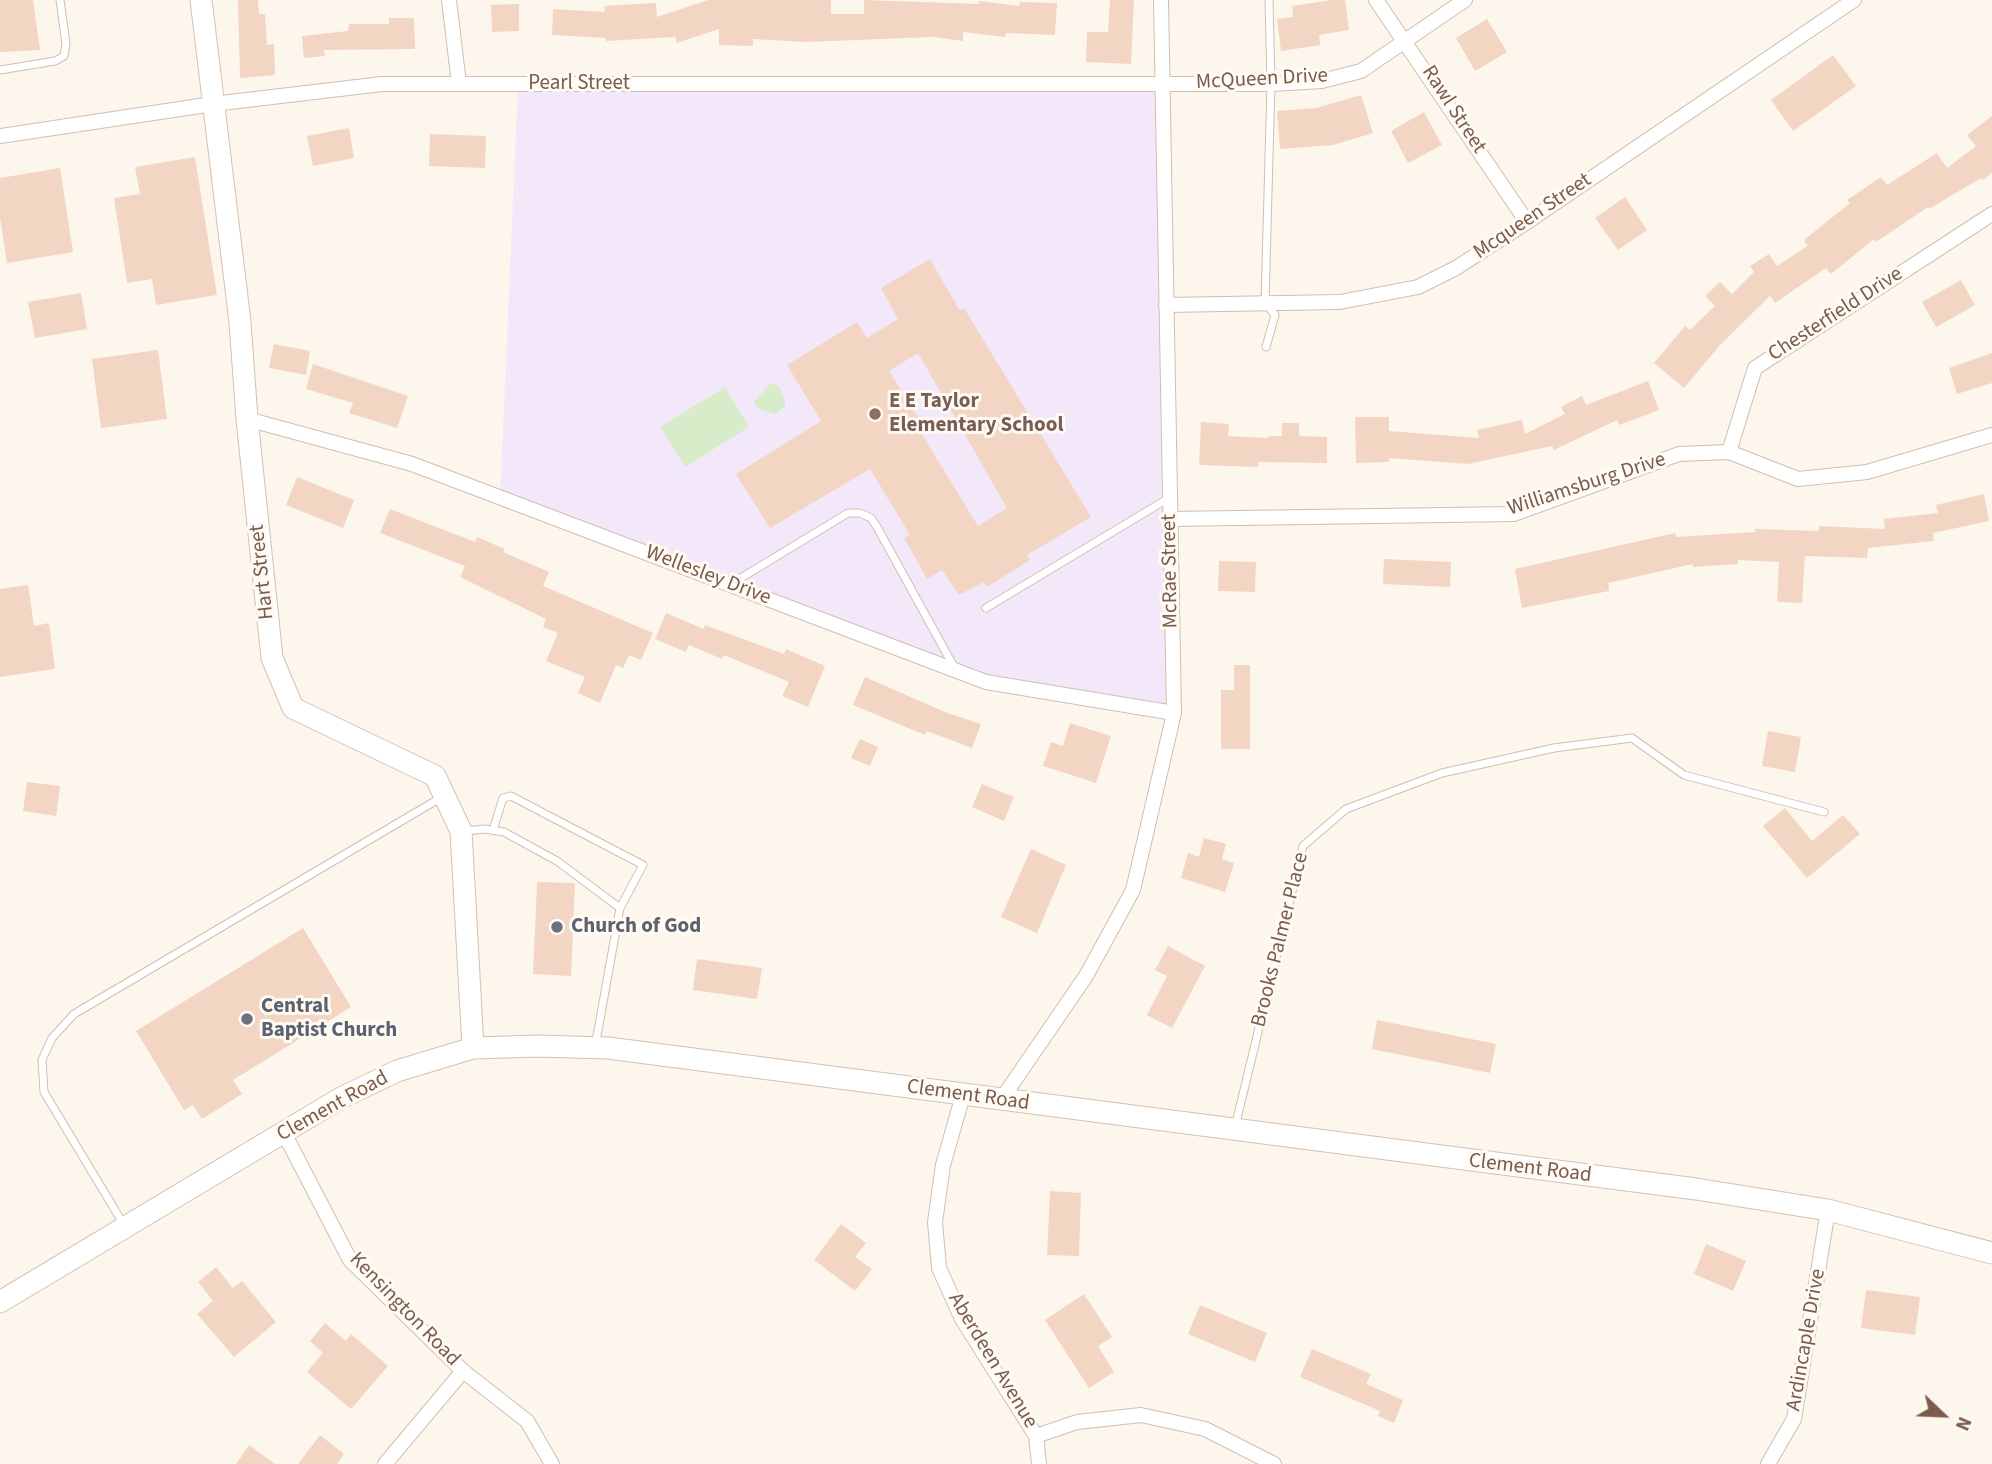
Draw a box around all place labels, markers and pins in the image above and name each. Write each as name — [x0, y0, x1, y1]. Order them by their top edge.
place label: E E Taylor Elementary School — [889, 389, 1063, 439]
marker: E E Taylor Elementary School — [867, 406, 883, 422]
place label: Church of God — [571, 914, 701, 940]
marker: Church of God — [549, 919, 565, 935]
place label: Central Baptist Church — [261, 994, 397, 1044]
marker: Central Baptist Church — [239, 1011, 255, 1027]

